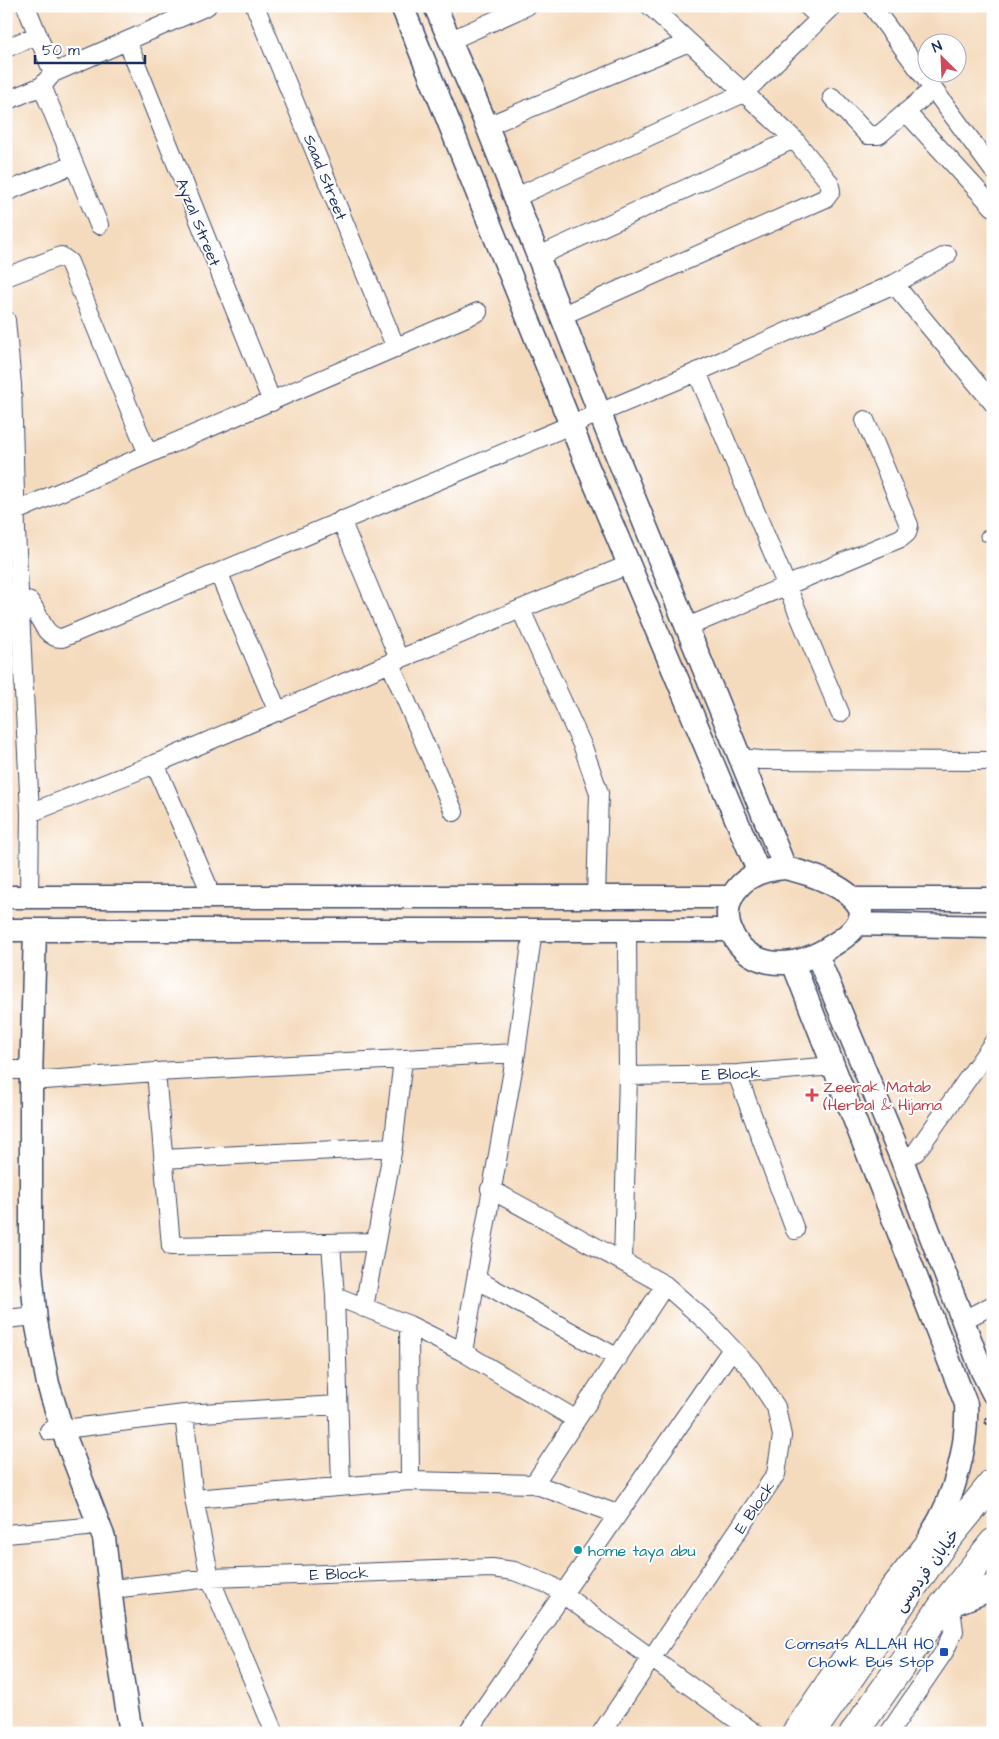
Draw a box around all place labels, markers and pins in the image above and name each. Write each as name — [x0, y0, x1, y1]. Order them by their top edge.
place label: Zeerak Matab (Herbal & Hijama — [823, 1076, 942, 1116]
marker: Zeerak Matab (Herbal & Hijama — [805, 1088, 819, 1102]
place label: home taya abu — [588, 1540, 696, 1563]
marker: home taya abu — [572, 1544, 584, 1556]
place label: Comsats ALLAH HO Chowk Bus Stop — [785, 1633, 934, 1673]
marker: Comsats ALLAH HO Chowk Bus Stop — [938, 1646, 950, 1658]

